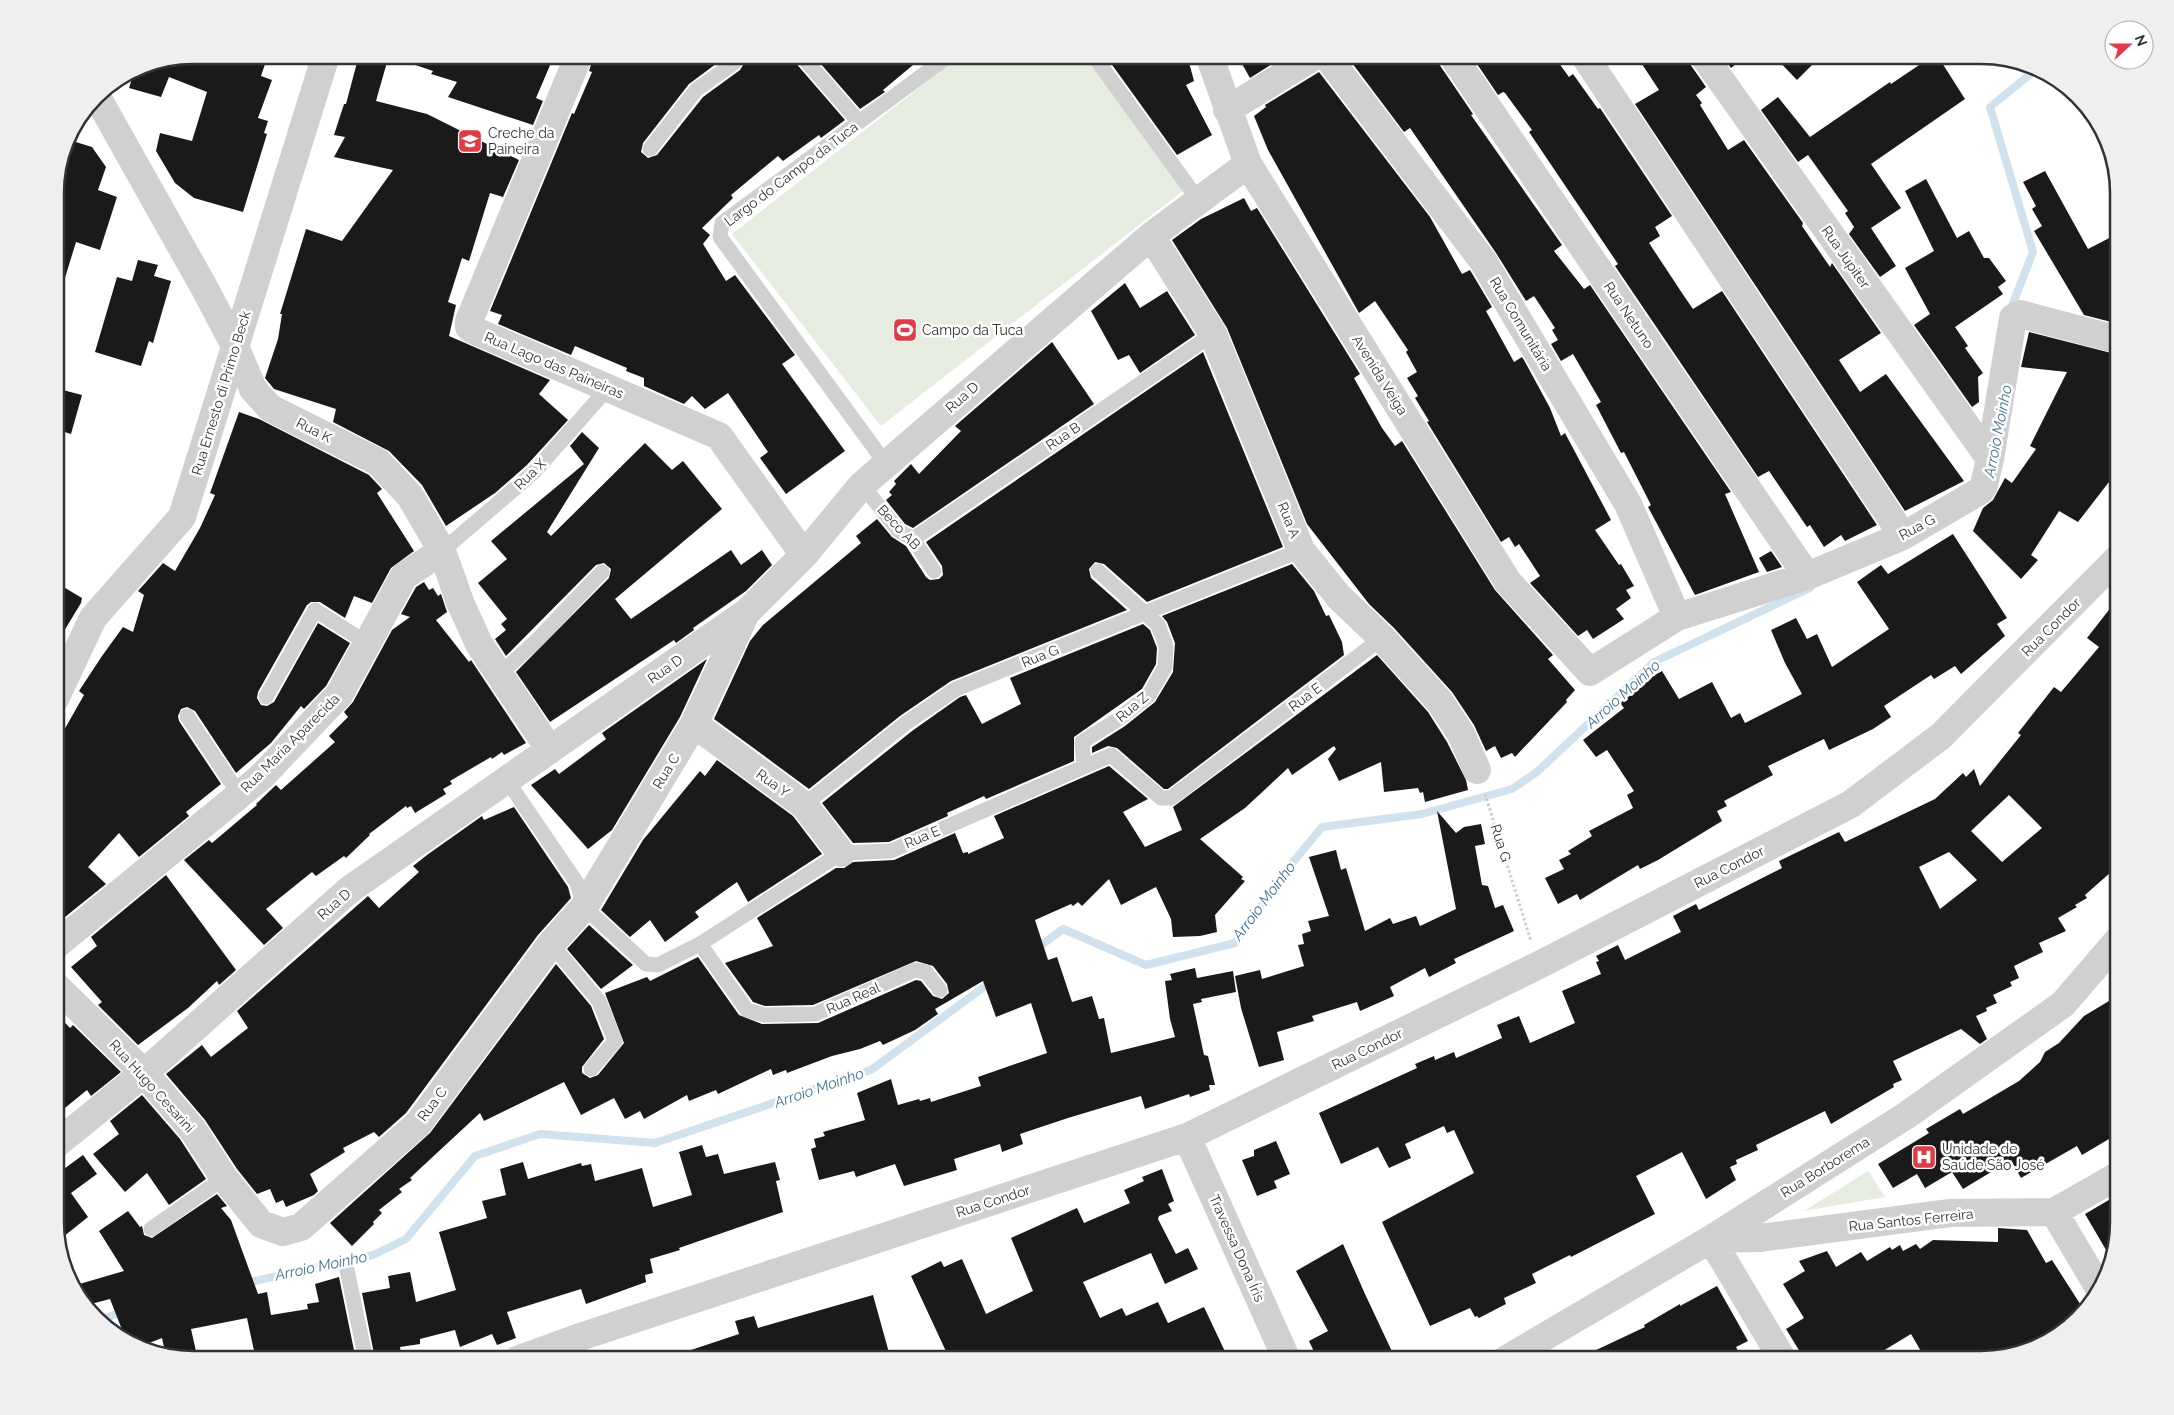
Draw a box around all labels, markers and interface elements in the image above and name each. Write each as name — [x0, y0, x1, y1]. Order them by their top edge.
north arrow — [2104, 20, 2154, 70]
text: N — [2132, 32, 2151, 48]
street label: Largo do Campo da Tuca — [721, 119, 861, 229]
place label: Creche da Paineira — [488, 125, 554, 157]
school or university icon: Creche da Paineira — [457, 128, 483, 154]
street label: Rua Júpiter — [1819, 223, 1873, 291]
street label: Rua Comunitária — [1487, 274, 1555, 374]
street label: Rua Netuno — [1601, 279, 1657, 351]
street label: Rua Ernesto di Primo Beck — [188, 308, 254, 477]
sports icon: Campo da Tuca — [892, 317, 918, 343]
place label: Campo da Tuca — [922, 322, 1023, 338]
street label: Rua Lago das Paineiras — [482, 328, 626, 402]
street label: Avenida Veiga — [1349, 332, 1411, 418]
street label: Rua D — [942, 378, 982, 416]
water label: Arroio Moinho — [1980, 383, 2016, 480]
street label: Rua K — [294, 414, 334, 446]
street label: Rua B — [1043, 419, 1083, 453]
street label: Rua X — [511, 455, 549, 493]
street label: Rua A — [1275, 500, 1304, 541]
street label: Beco AB — [874, 501, 924, 553]
street label: Rua G — [1896, 511, 1938, 543]
street label: Rua Condor — [2018, 594, 2084, 660]
street label: Rua G — [1019, 641, 1061, 671]
street label: Rua D — [645, 651, 685, 687]
water label: Arroio Moinho — [1581, 656, 1664, 733]
street label: Rua E — [1285, 679, 1325, 715]
street label: Rua Z — [1113, 689, 1152, 725]
street label: Rua Maria Aparecida — [237, 690, 343, 796]
street label: Rua C — [649, 750, 683, 791]
street label: Rua Y — [753, 766, 793, 800]
street label: Rua E — [902, 822, 942, 852]
street label: Rua G — [1488, 822, 1514, 864]
street label: Rua Condor — [1691, 842, 1767, 892]
water label: Arroio Moinho — [1228, 858, 1299, 945]
street label: Rua D — [314, 885, 354, 923]
street label: Rua Real — [824, 979, 883, 1017]
street label: Rua Condor — [1329, 1025, 1405, 1073]
street label: Rua Hugo Cesarini — [106, 1036, 198, 1136]
water label: Arroio Moinho — [771, 1064, 866, 1112]
street label: Rua C — [414, 1084, 450, 1124]
street label: Rua Borborema — [1778, 1133, 1872, 1201]
place label: Unidade de Saúde São José — [1942, 1141, 2045, 1173]
hospital icon: Unidade de Saúde São José — [1911, 1144, 1937, 1170]
street label: Rua Condor — [954, 1182, 1032, 1220]
street label: Travessa Dona Íris — [1206, 1192, 1269, 1304]
street label: Rua Santos Ferreira — [1848, 1205, 1974, 1235]
water label: Arroio Moinho — [272, 1247, 369, 1285]

